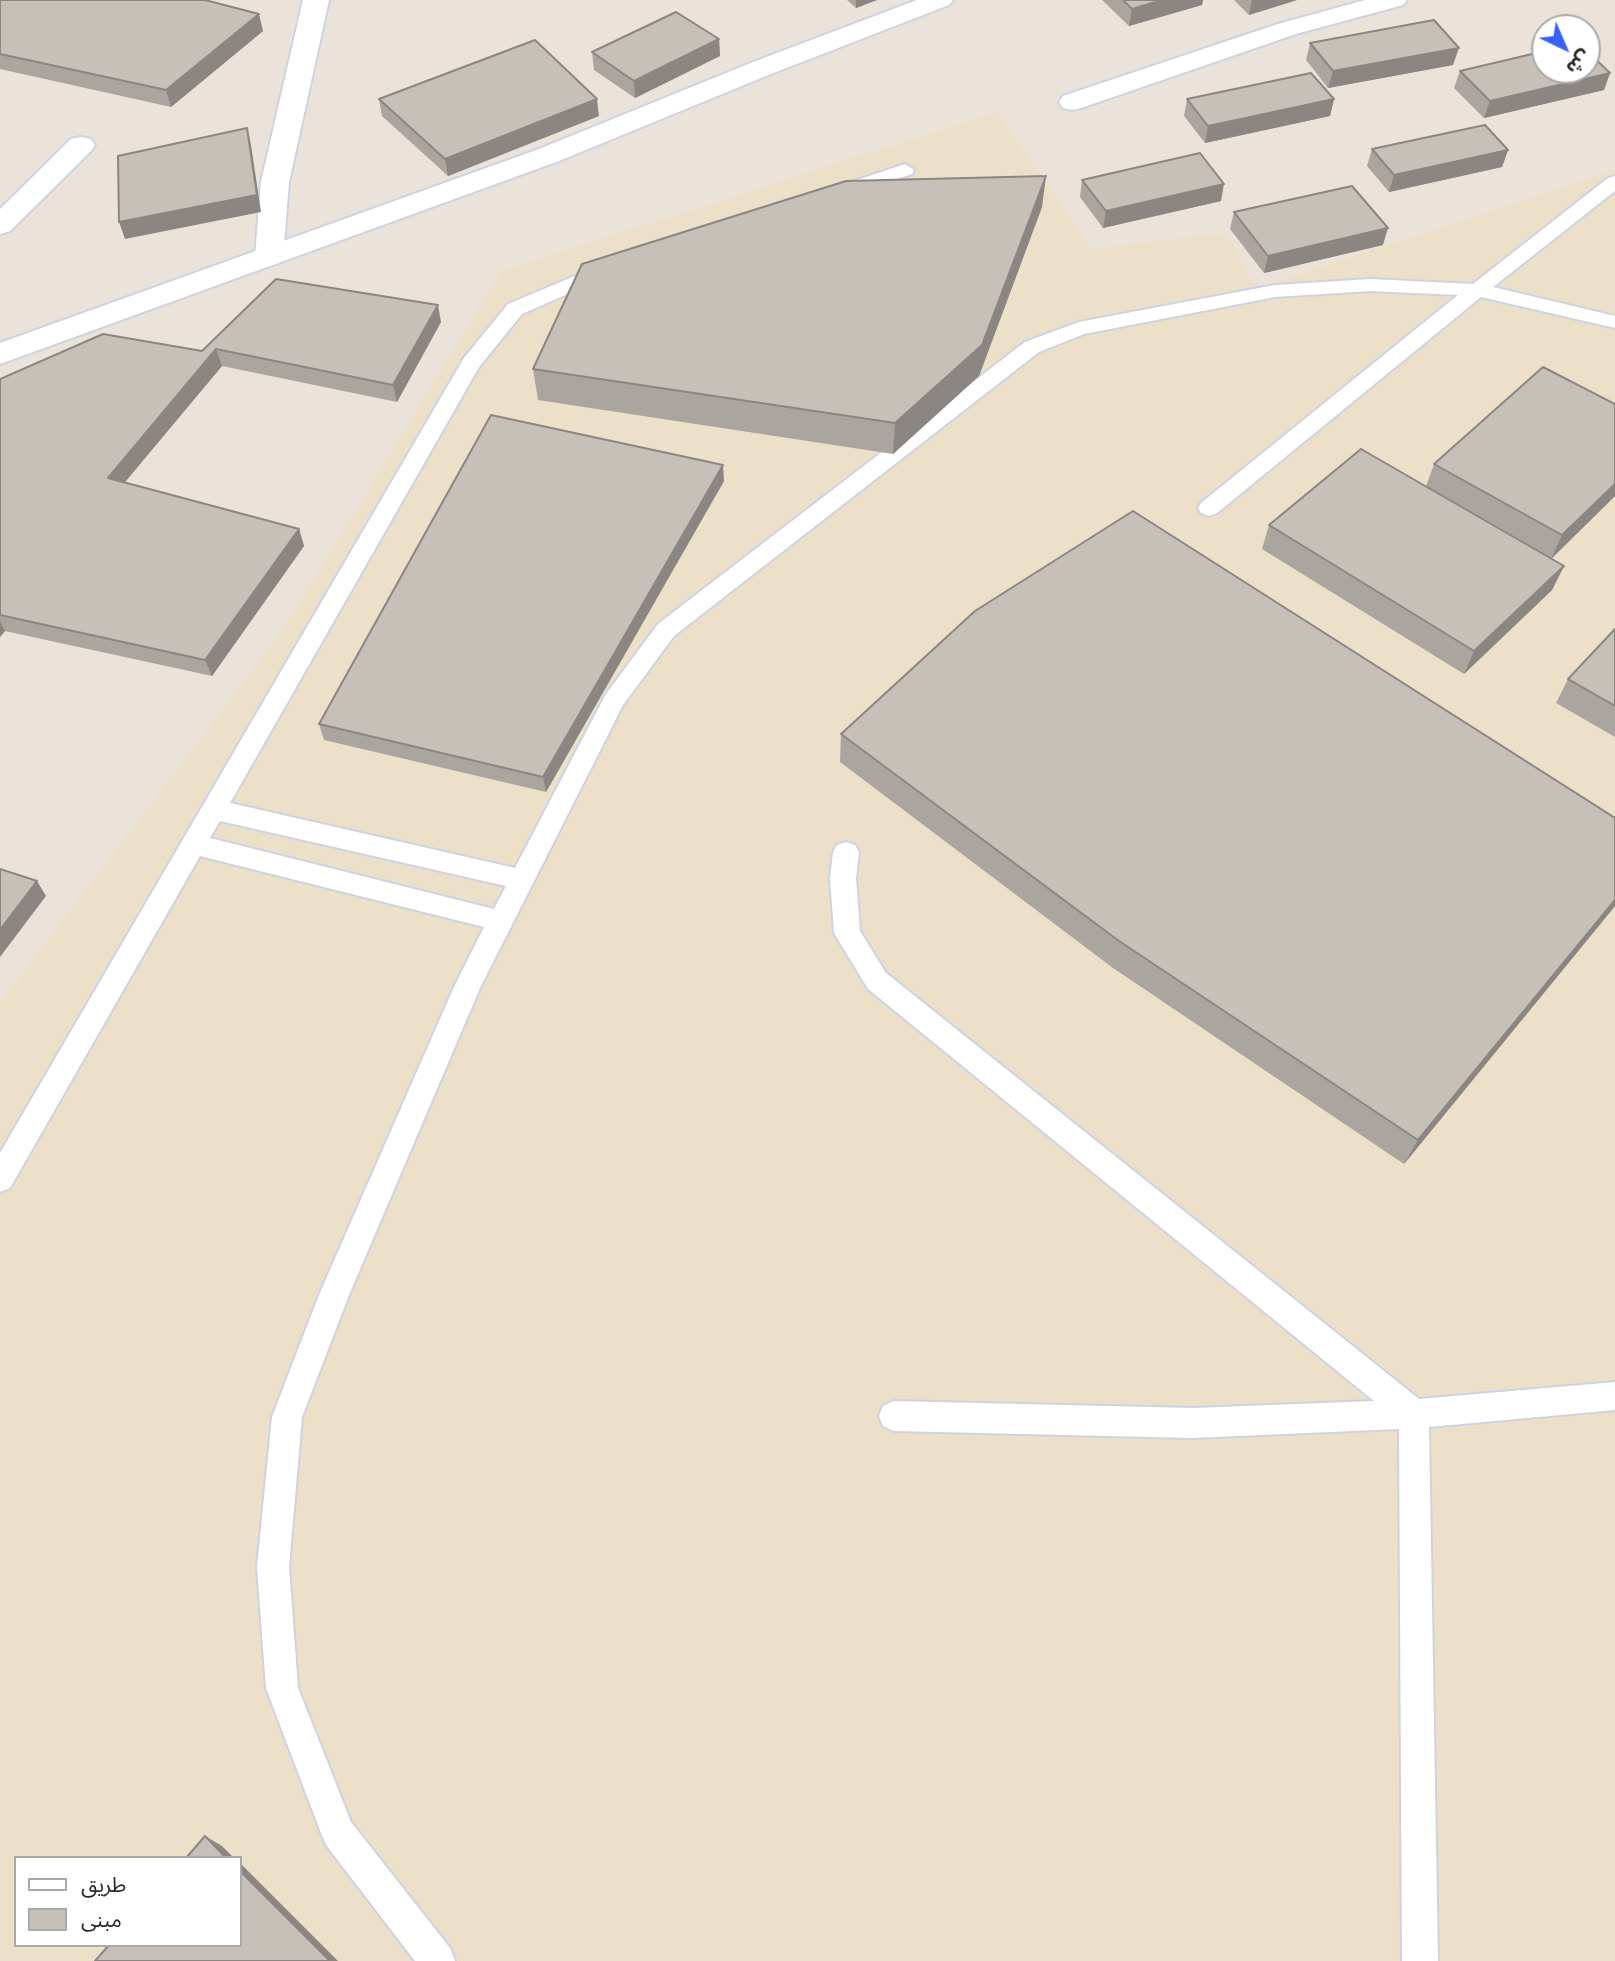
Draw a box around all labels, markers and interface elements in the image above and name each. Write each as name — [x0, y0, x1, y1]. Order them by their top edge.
north arrow — [1531, 14, 1601, 84]
text: ش — [1562, 46, 1596, 80]
legend — [14, 1856, 242, 1947]
text: طريق — [81, 1872, 126, 1897]
text: مبنى — [81, 1907, 122, 1932]

